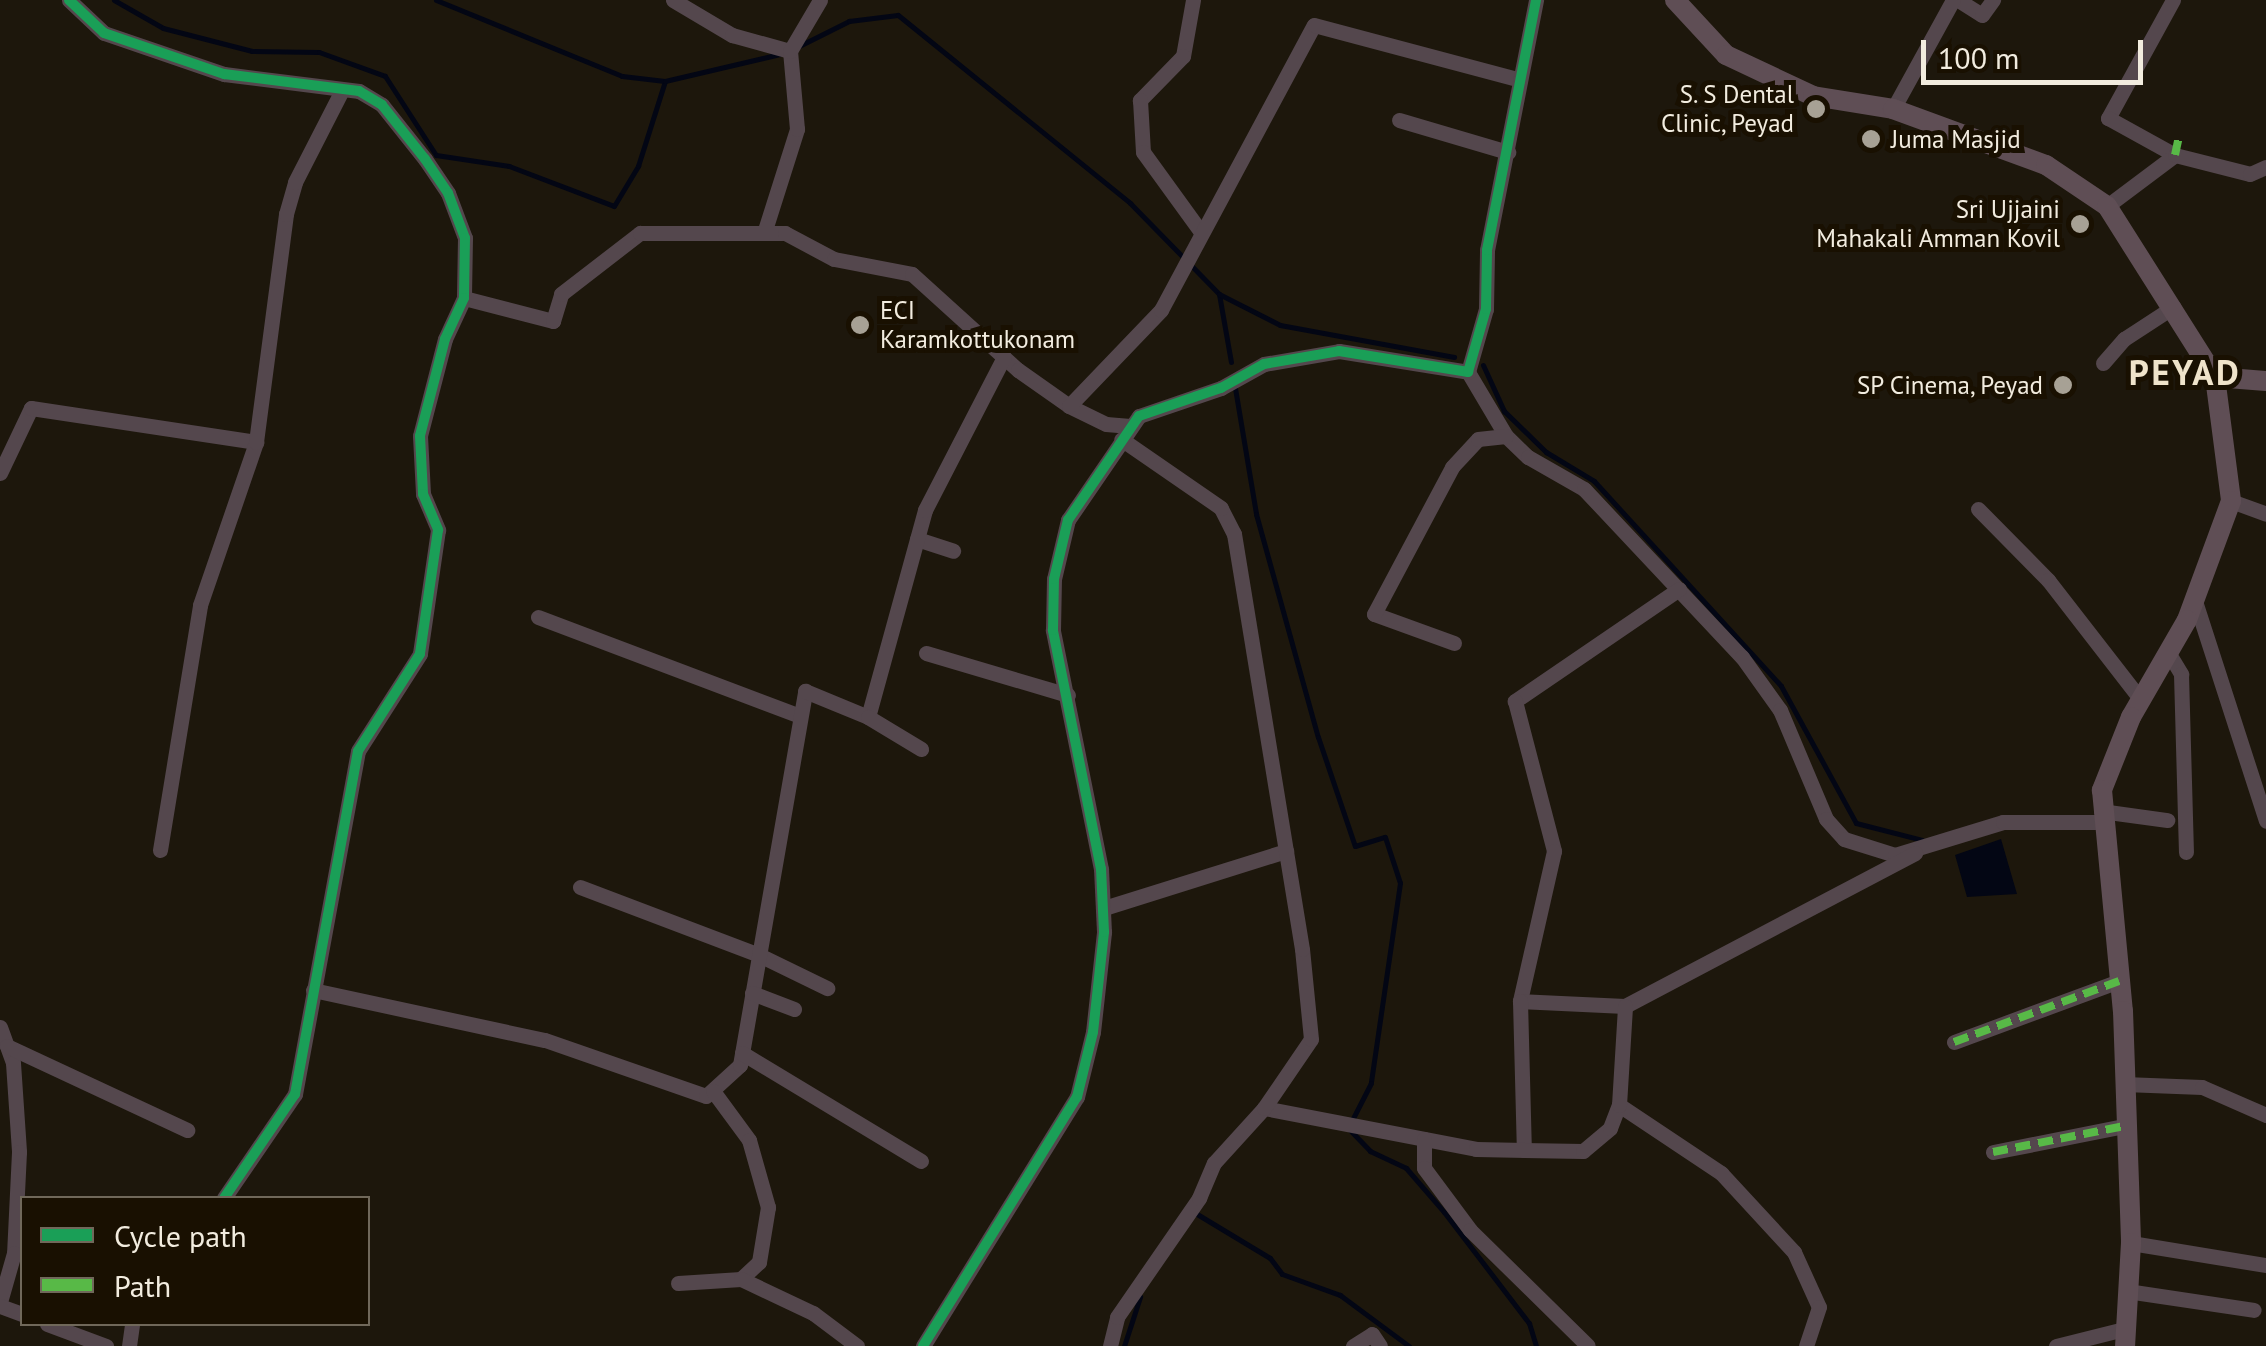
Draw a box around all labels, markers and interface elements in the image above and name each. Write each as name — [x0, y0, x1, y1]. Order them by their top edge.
scale bar — [1926, 20, 2148, 82]
text: 100 m — [1938, 38, 2019, 77]
place label: S. S Dental Clinic, Peyad — [1659, 80, 1794, 139]
marker: S. S Dental Clinic, Peyad — [1803, 96, 1829, 122]
place label: Juma Masjid — [1891, 124, 2021, 154]
marker: Juma Masjid — [1860, 128, 1882, 150]
place label: Sri Ujjaini Mahakali Amman Kovil — [1816, 195, 2060, 254]
marker: Sri Ujjaini Mahakali Amman Kovil — [2069, 213, 2091, 235]
place label: ECI Karamkottukonam — [880, 296, 1075, 355]
marker: ECI Karamkottukonam — [849, 314, 871, 336]
district label: PEYAD — [2129, 351, 2241, 393]
place label: SP Cinema, Peyad — [1854, 370, 2043, 400]
marker: SP Cinema, Peyad — [2052, 374, 2074, 396]
legend — [20, 1196, 370, 1326]
text: Cycle path — [114, 1216, 247, 1255]
text: Path — [114, 1266, 171, 1305]

